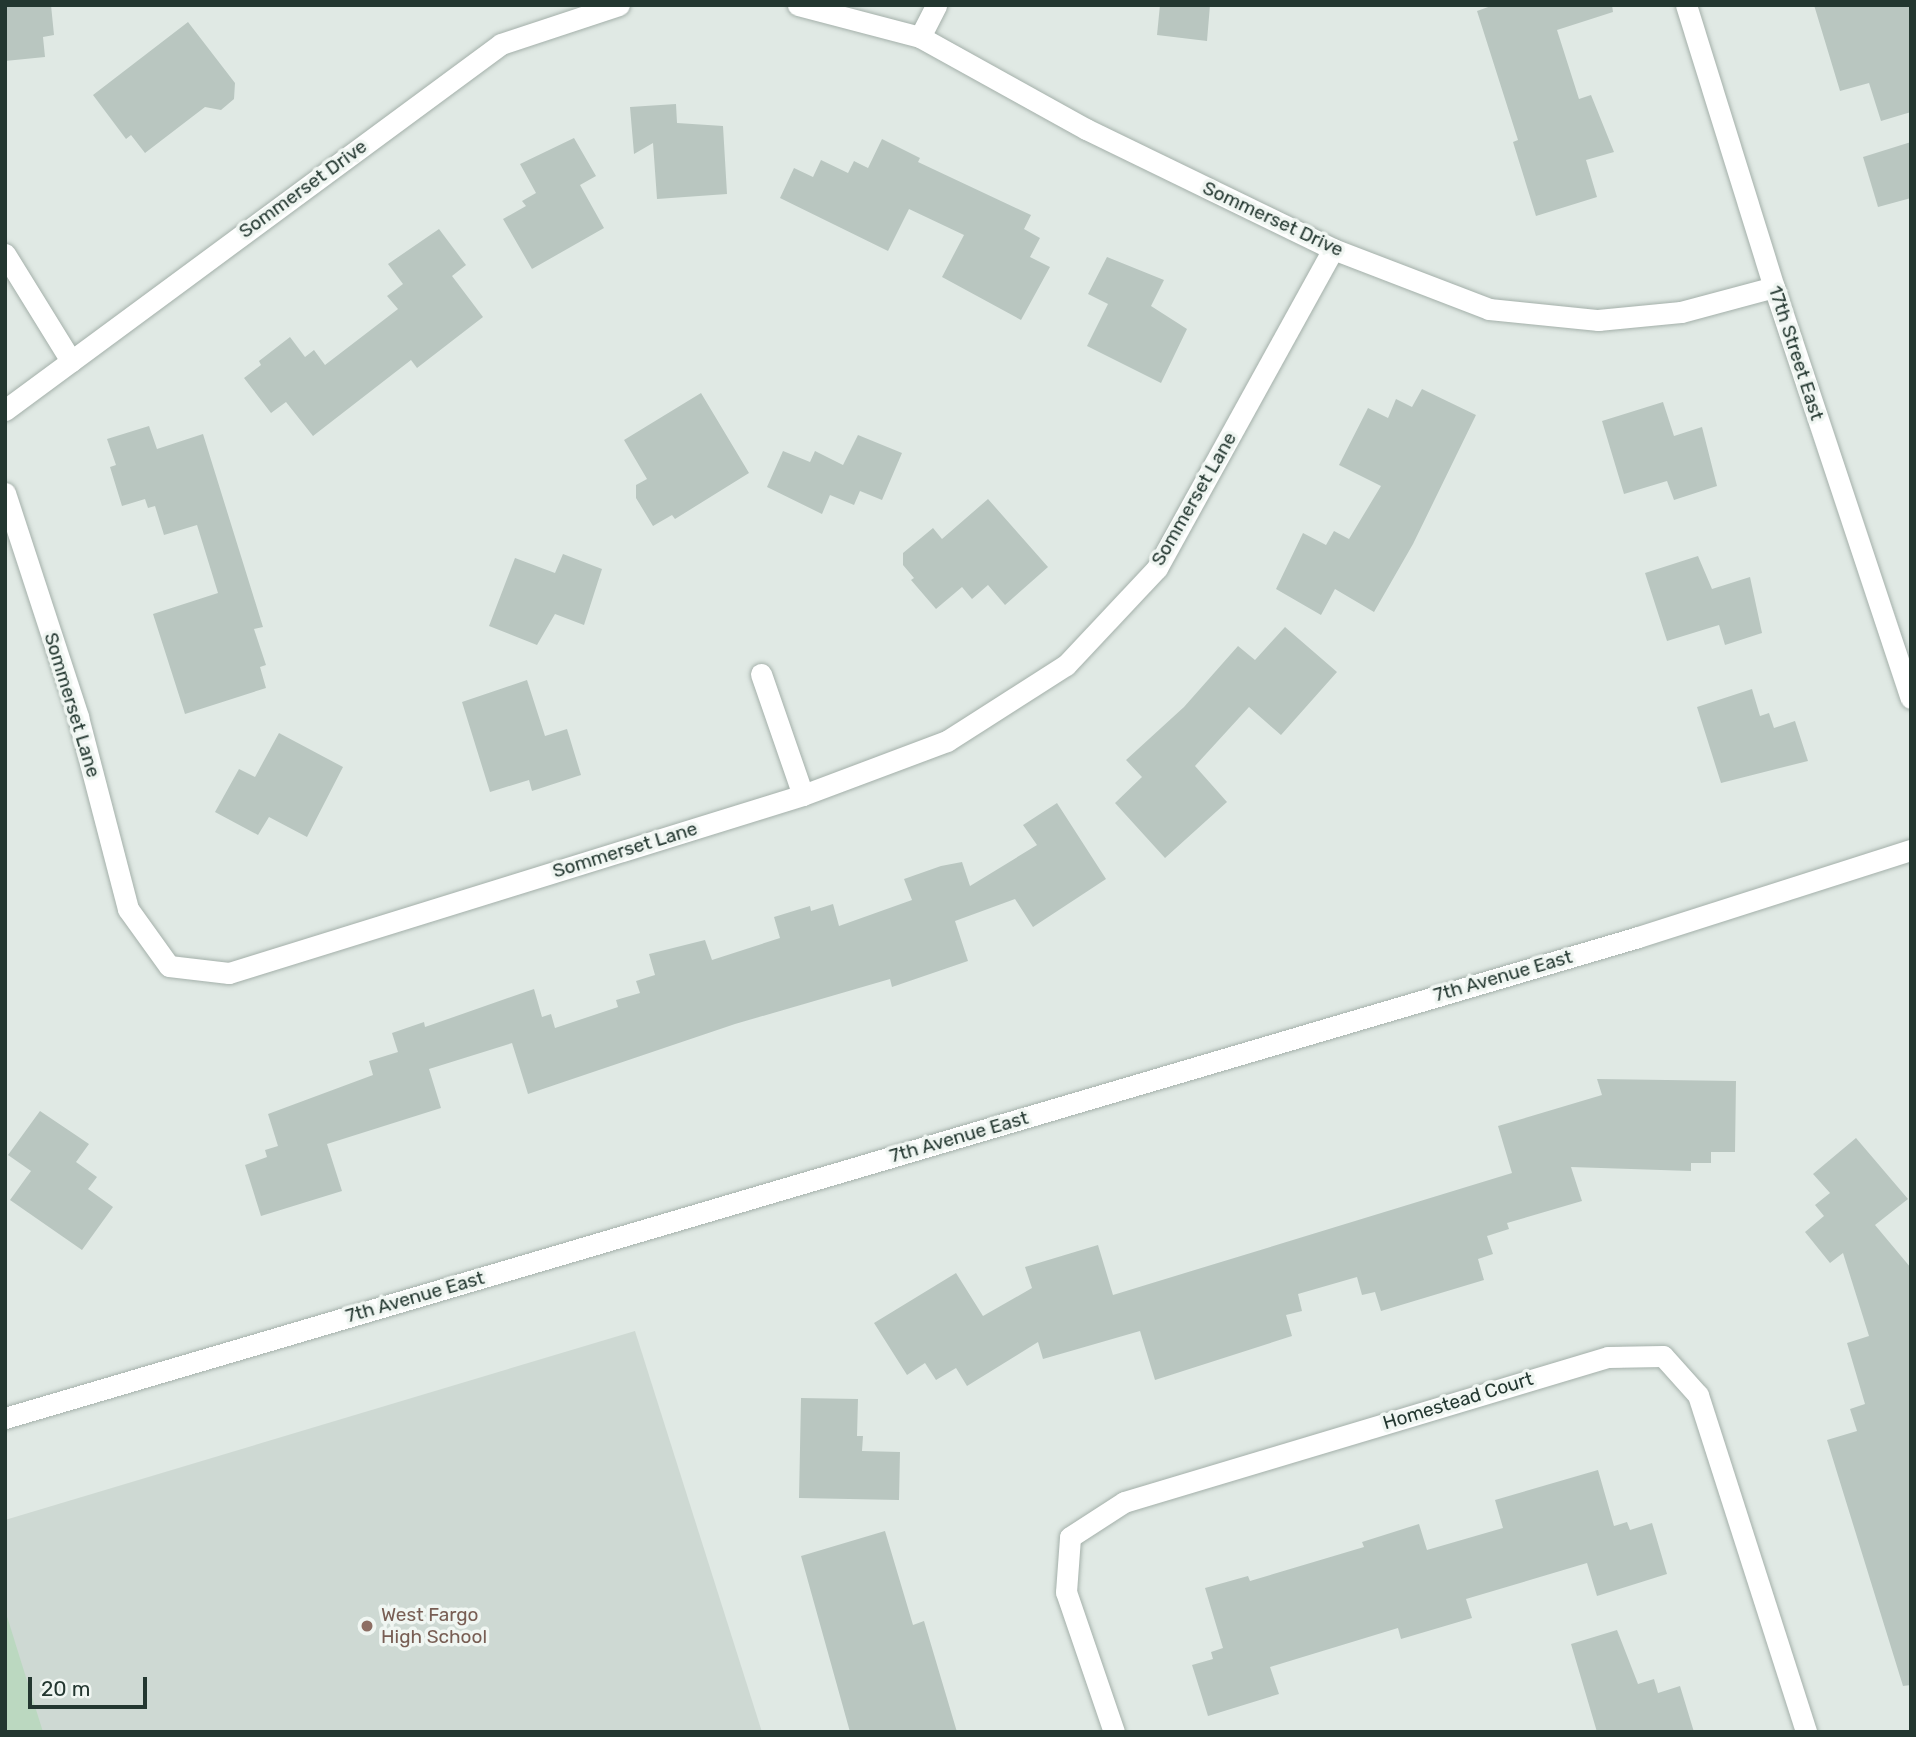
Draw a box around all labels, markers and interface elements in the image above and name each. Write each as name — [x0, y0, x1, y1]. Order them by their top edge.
street label: Sommerset Drive — [235, 135, 371, 243]
street label: Sommerset Drive — [1199, 176, 1347, 262]
street label: 17th Street East — [1763, 283, 1829, 423]
street label: Sommerset Lane — [1147, 428, 1241, 570]
street label: Sommerset Lane — [39, 630, 105, 780]
street label: Sommerset Lane — [550, 817, 700, 883]
street label: 7th Avenue East — [1431, 945, 1575, 1007]
street label: 7th Avenue East — [887, 1106, 1031, 1168]
street label: 7th Avenue East — [343, 1266, 487, 1328]
street label: Homestead Court — [1380, 1367, 1536, 1435]
place label: West Fargo High School — [381, 1604, 487, 1648]
marker: West Fargo High School — [359, 1618, 375, 1634]
scale bar — [32, 1664, 150, 1708]
text: 20 m — [41, 1676, 90, 1701]

